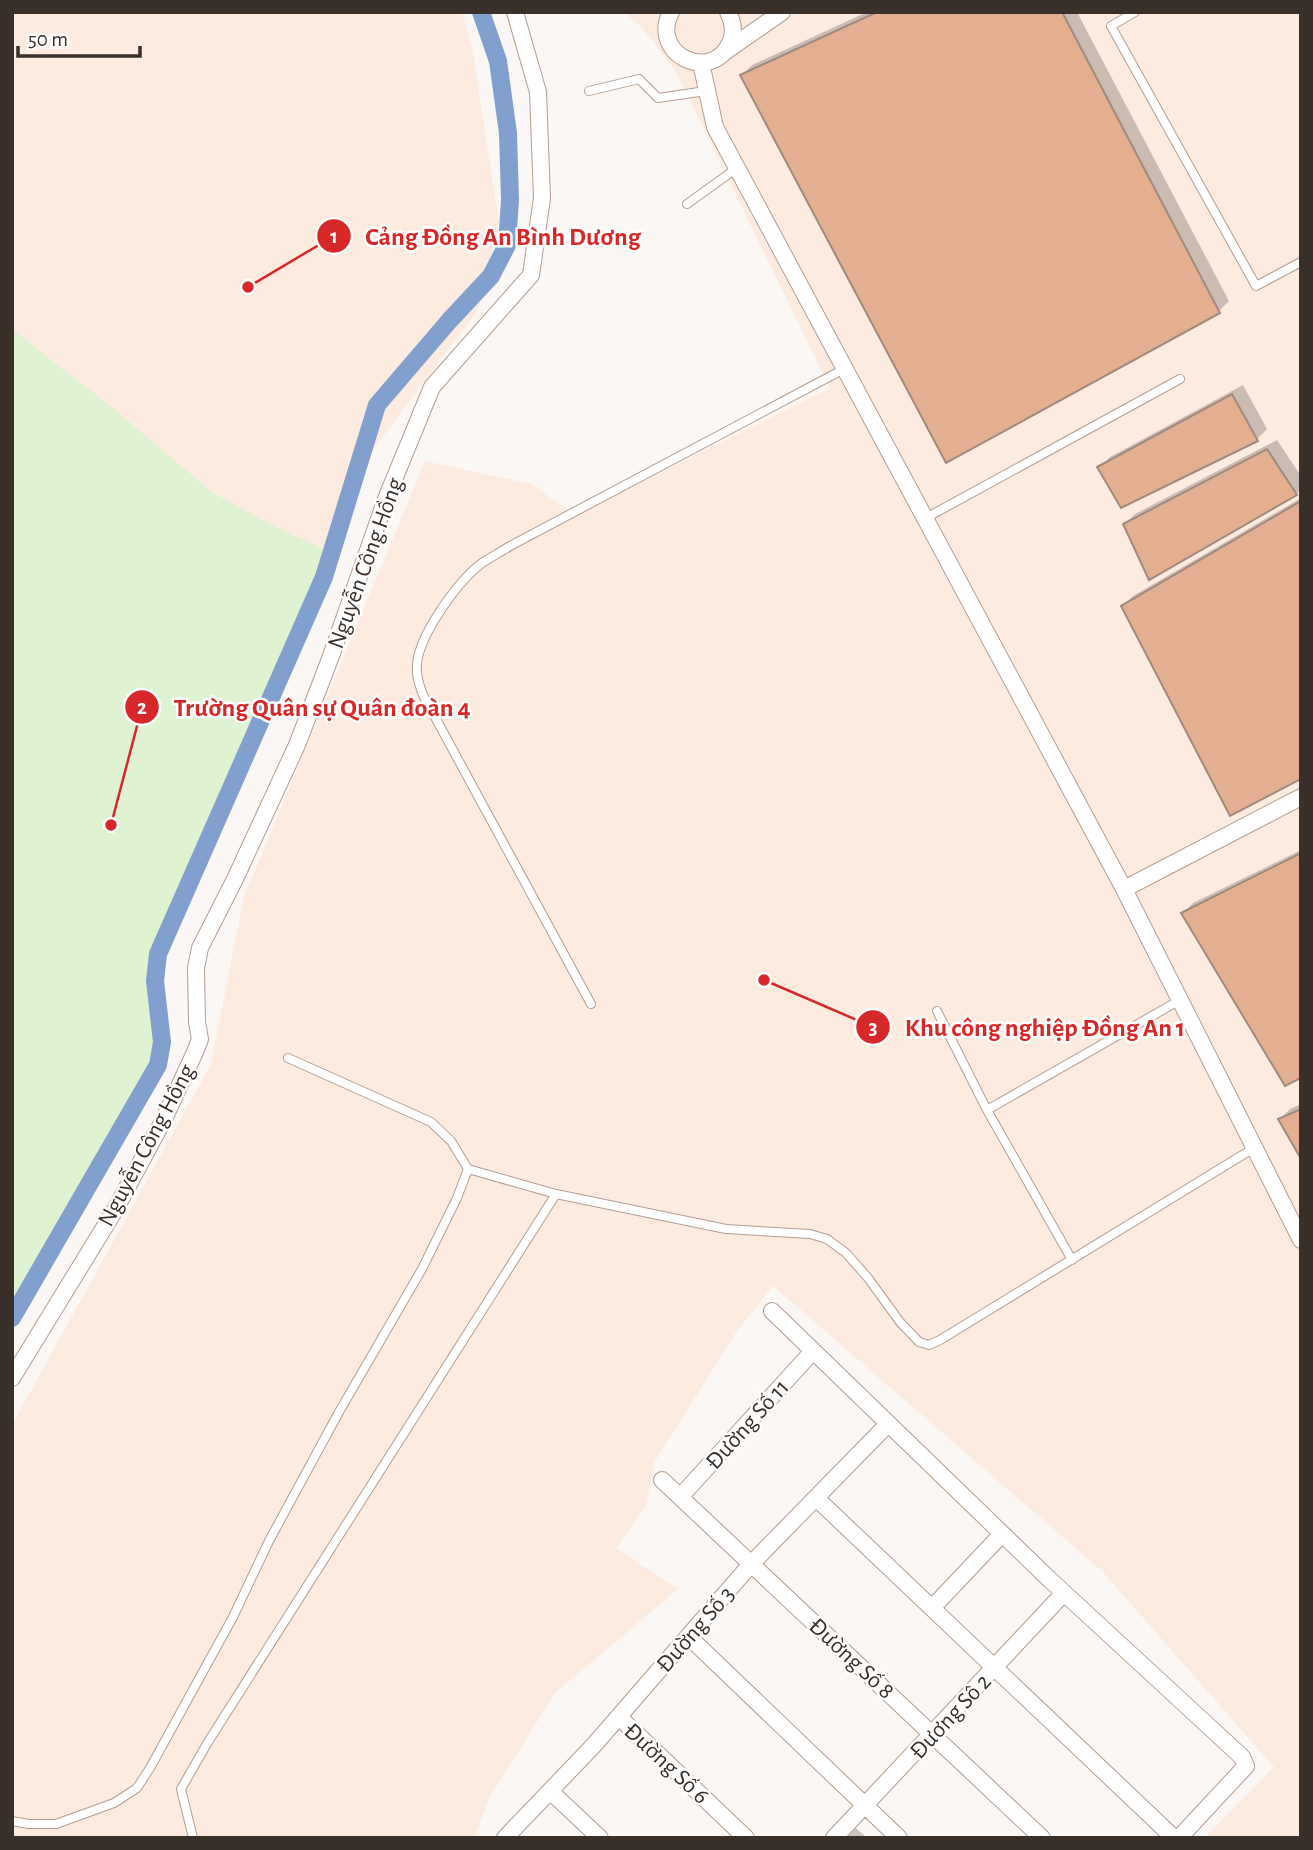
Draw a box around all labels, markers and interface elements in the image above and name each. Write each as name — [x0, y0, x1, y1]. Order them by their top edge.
scale bar — [18, 14, 140, 58]
text: 50 m — [28, 29, 68, 50]
callout: Cảng Đồng An Bình Dương — [316, 213, 655, 260]
text: Cảng Đồng An Bình Dương — [365, 224, 642, 250]
text: 1 — [330, 226, 338, 247]
street label: Nguyễn Công Hồng — [323, 474, 408, 652]
callout: Trường Quân sự Quân đoàn 4 — [124, 683, 484, 730]
text: Trường Quân sự Quân đoàn 4 — [174, 695, 471, 721]
text: 2 — [137, 697, 147, 718]
callout: Khu công nghiệp Đồng An 1 — [856, 1003, 1199, 1050]
text: Khu công nghiệp Đồng An 1 — [905, 1015, 1185, 1041]
text: 3 — [868, 1017, 878, 1038]
street label: Nguyễn Công Hồng — [93, 1060, 200, 1231]
street label: Đường Số 11 — [701, 1375, 794, 1474]
street label: Đường Số 3 — [652, 1582, 739, 1677]
street label: Đường Số 8 — [804, 1614, 899, 1704]
street label: Đương Sô 2 — [906, 1669, 996, 1764]
street label: Đường Số 6 — [619, 1719, 713, 1809]

